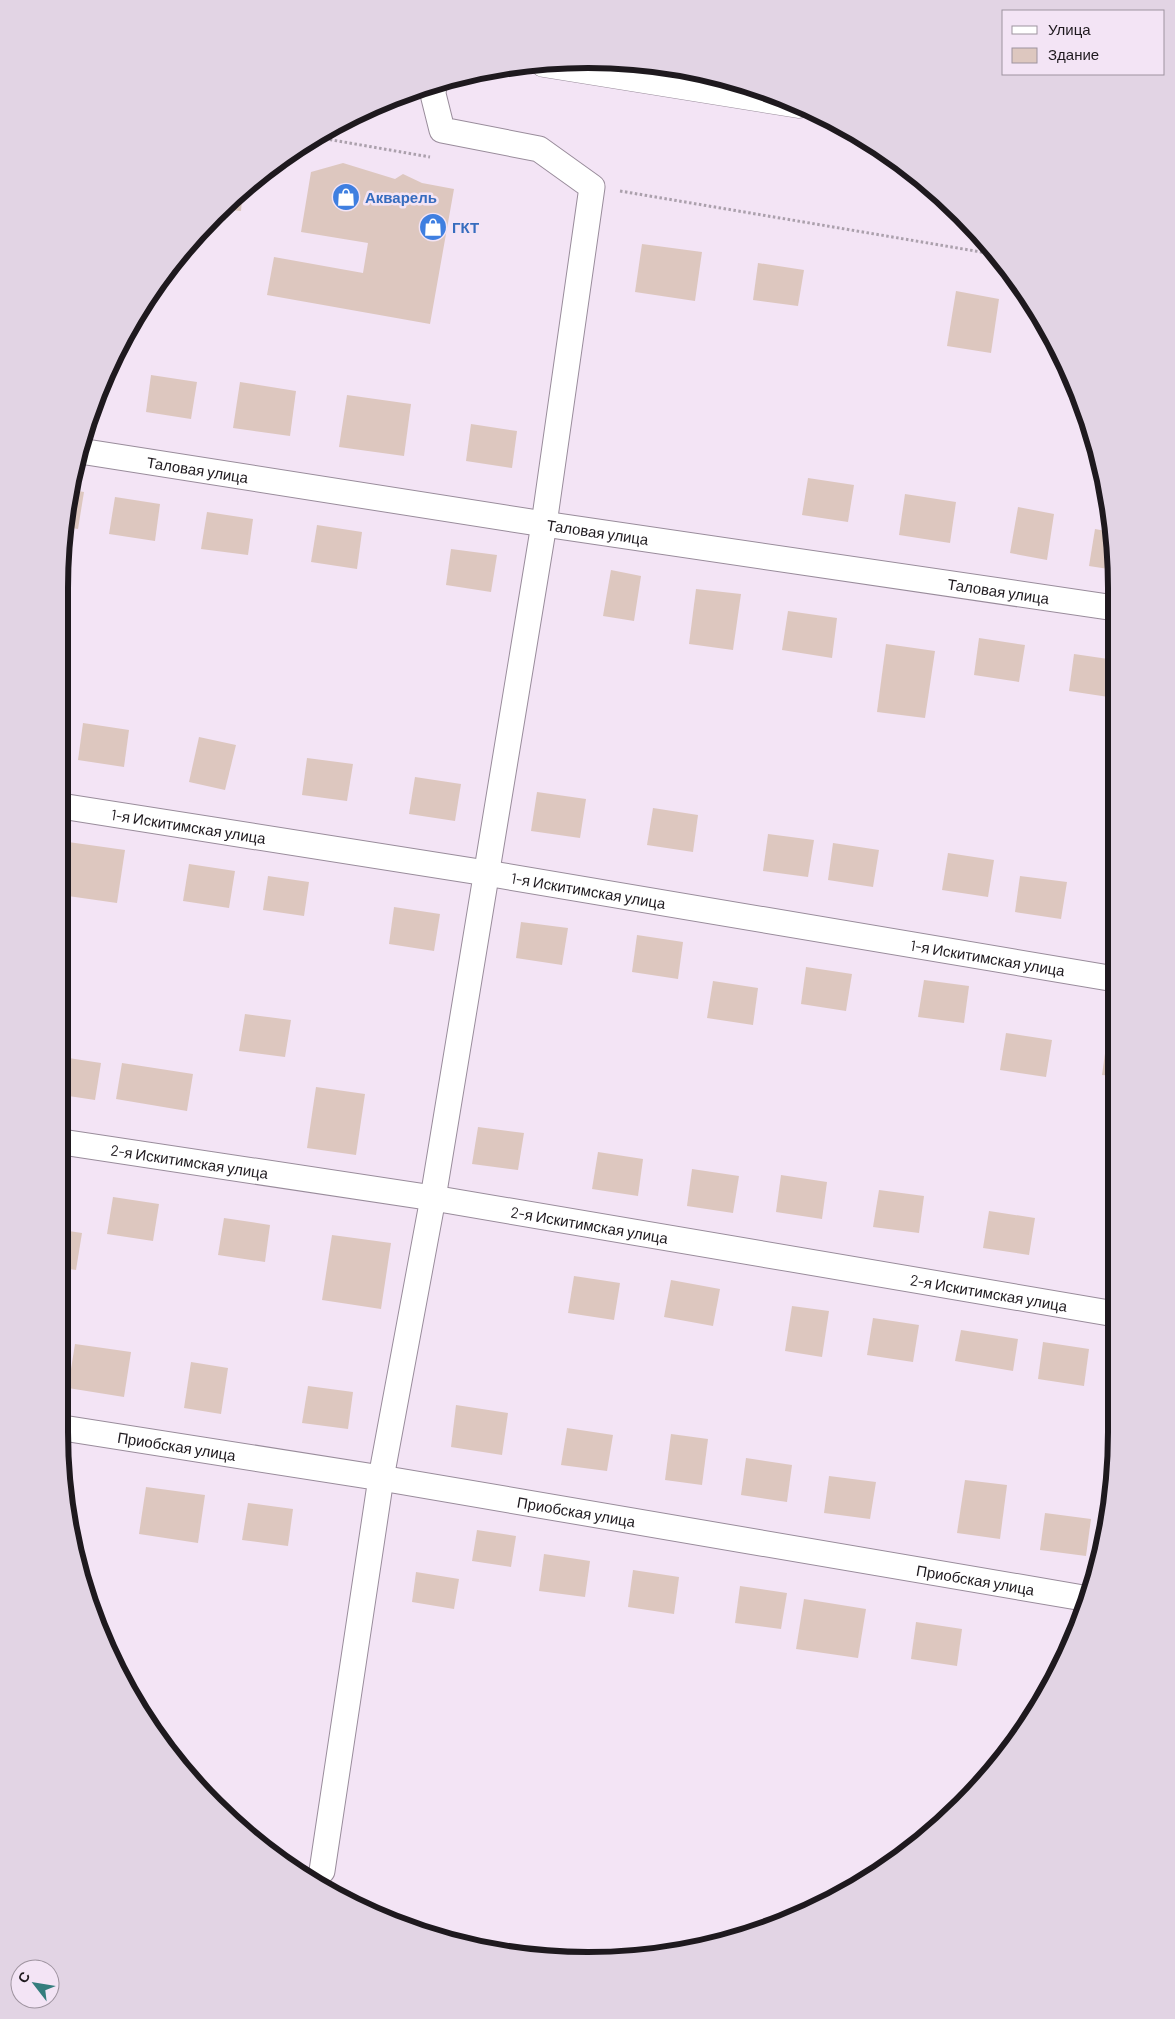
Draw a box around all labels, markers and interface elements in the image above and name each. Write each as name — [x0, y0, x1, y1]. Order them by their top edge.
legend — [1002, 10, 1165, 75]
text: Улица — [1048, 20, 1091, 38]
text: Здание — [1048, 45, 1099, 63]
shop icon: Акварель — [331, 182, 361, 212]
place label: Акварель — [365, 188, 437, 206]
shop icon: ГКТ — [418, 212, 448, 242]
place label: ГКТ — [452, 218, 479, 236]
street label: Таловая улица — [145, 453, 250, 486]
street label: Таловая улица — [546, 516, 650, 548]
street label: Таловая улица — [946, 574, 1051, 607]
street label: 1-я Искитимская улица — [110, 805, 268, 847]
street label: 1-я Искитимская улица — [510, 868, 668, 912]
street label: 1-я Искитимская улица — [909, 936, 1067, 980]
street label: 2-я Искитимская улица — [110, 1140, 270, 1182]
street label: 2-я Искитимская улица — [510, 1202, 670, 1247]
street label: 2-я Искитимская улица — [909, 1270, 1069, 1315]
street label: Приобская улица — [116, 1428, 238, 1464]
street label: Приобская улица — [516, 1492, 637, 1530]
street label: Приобская улица — [915, 1561, 1037, 1599]
north arrow — [10, 1959, 60, 2009]
text: С — [14, 1968, 33, 1986]

